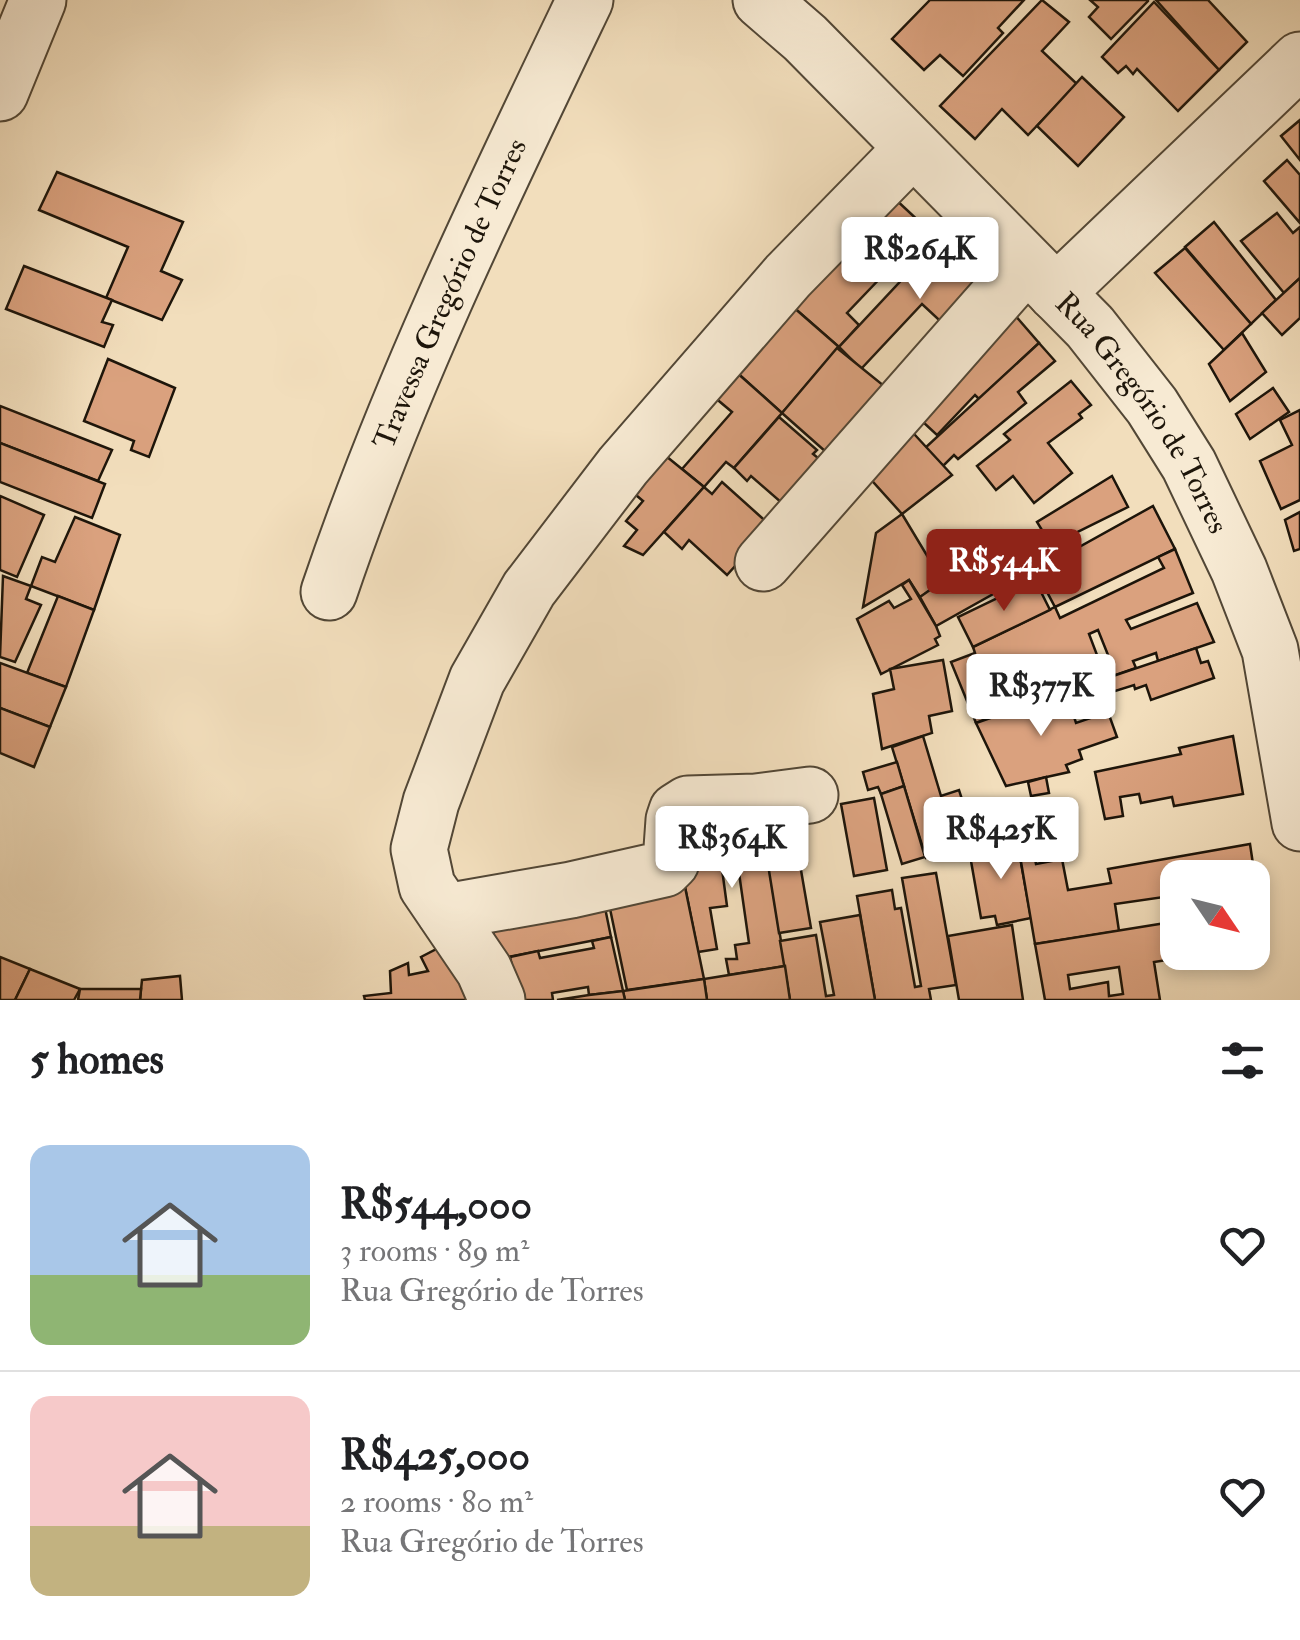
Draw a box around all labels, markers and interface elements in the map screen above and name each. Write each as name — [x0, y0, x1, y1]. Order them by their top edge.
street label: Travessa Gregório de Torres — [365, 132, 535, 454]
pin: R$264K — [839, 217, 1001, 302]
text: R$264K — [864, 229, 976, 269]
street label: Rua Gregório de Torres — [1048, 284, 1237, 539]
pin: R$544K — [923, 529, 1085, 614]
text: R$544K — [948, 541, 1060, 581]
pin: R$377K — [960, 654, 1122, 739]
text: R$377K — [988, 666, 1094, 706]
pin: R$425K — [920, 797, 1082, 882]
pin: R$364K — [651, 806, 813, 891]
text: R$425K — [946, 809, 1056, 849]
text: R$364K — [677, 818, 787, 858]
north arrow — [1160, 860, 1270, 970]
map controls — [1160, 860, 1270, 970]
icon: filters — [1215, 1033, 1270, 1088]
text: 5 homes — [30, 1034, 164, 1086]
text: R$544,000 — [340, 1179, 532, 1231]
icon: home — [110, 1185, 230, 1305]
icon: heart — [1215, 1218, 1270, 1273]
text: 3 rooms · 89 m² — [340, 1231, 529, 1271]
text: Rua Gregório de Torres — [340, 1271, 644, 1311]
text: R$425,000 — [340, 1430, 530, 1482]
icon: home — [110, 1436, 230, 1556]
icon: heart — [1215, 1469, 1270, 1524]
text: 2 rooms · 80 m² — [340, 1482, 533, 1522]
text: Rua Gregório de Torres — [340, 1522, 644, 1562]

